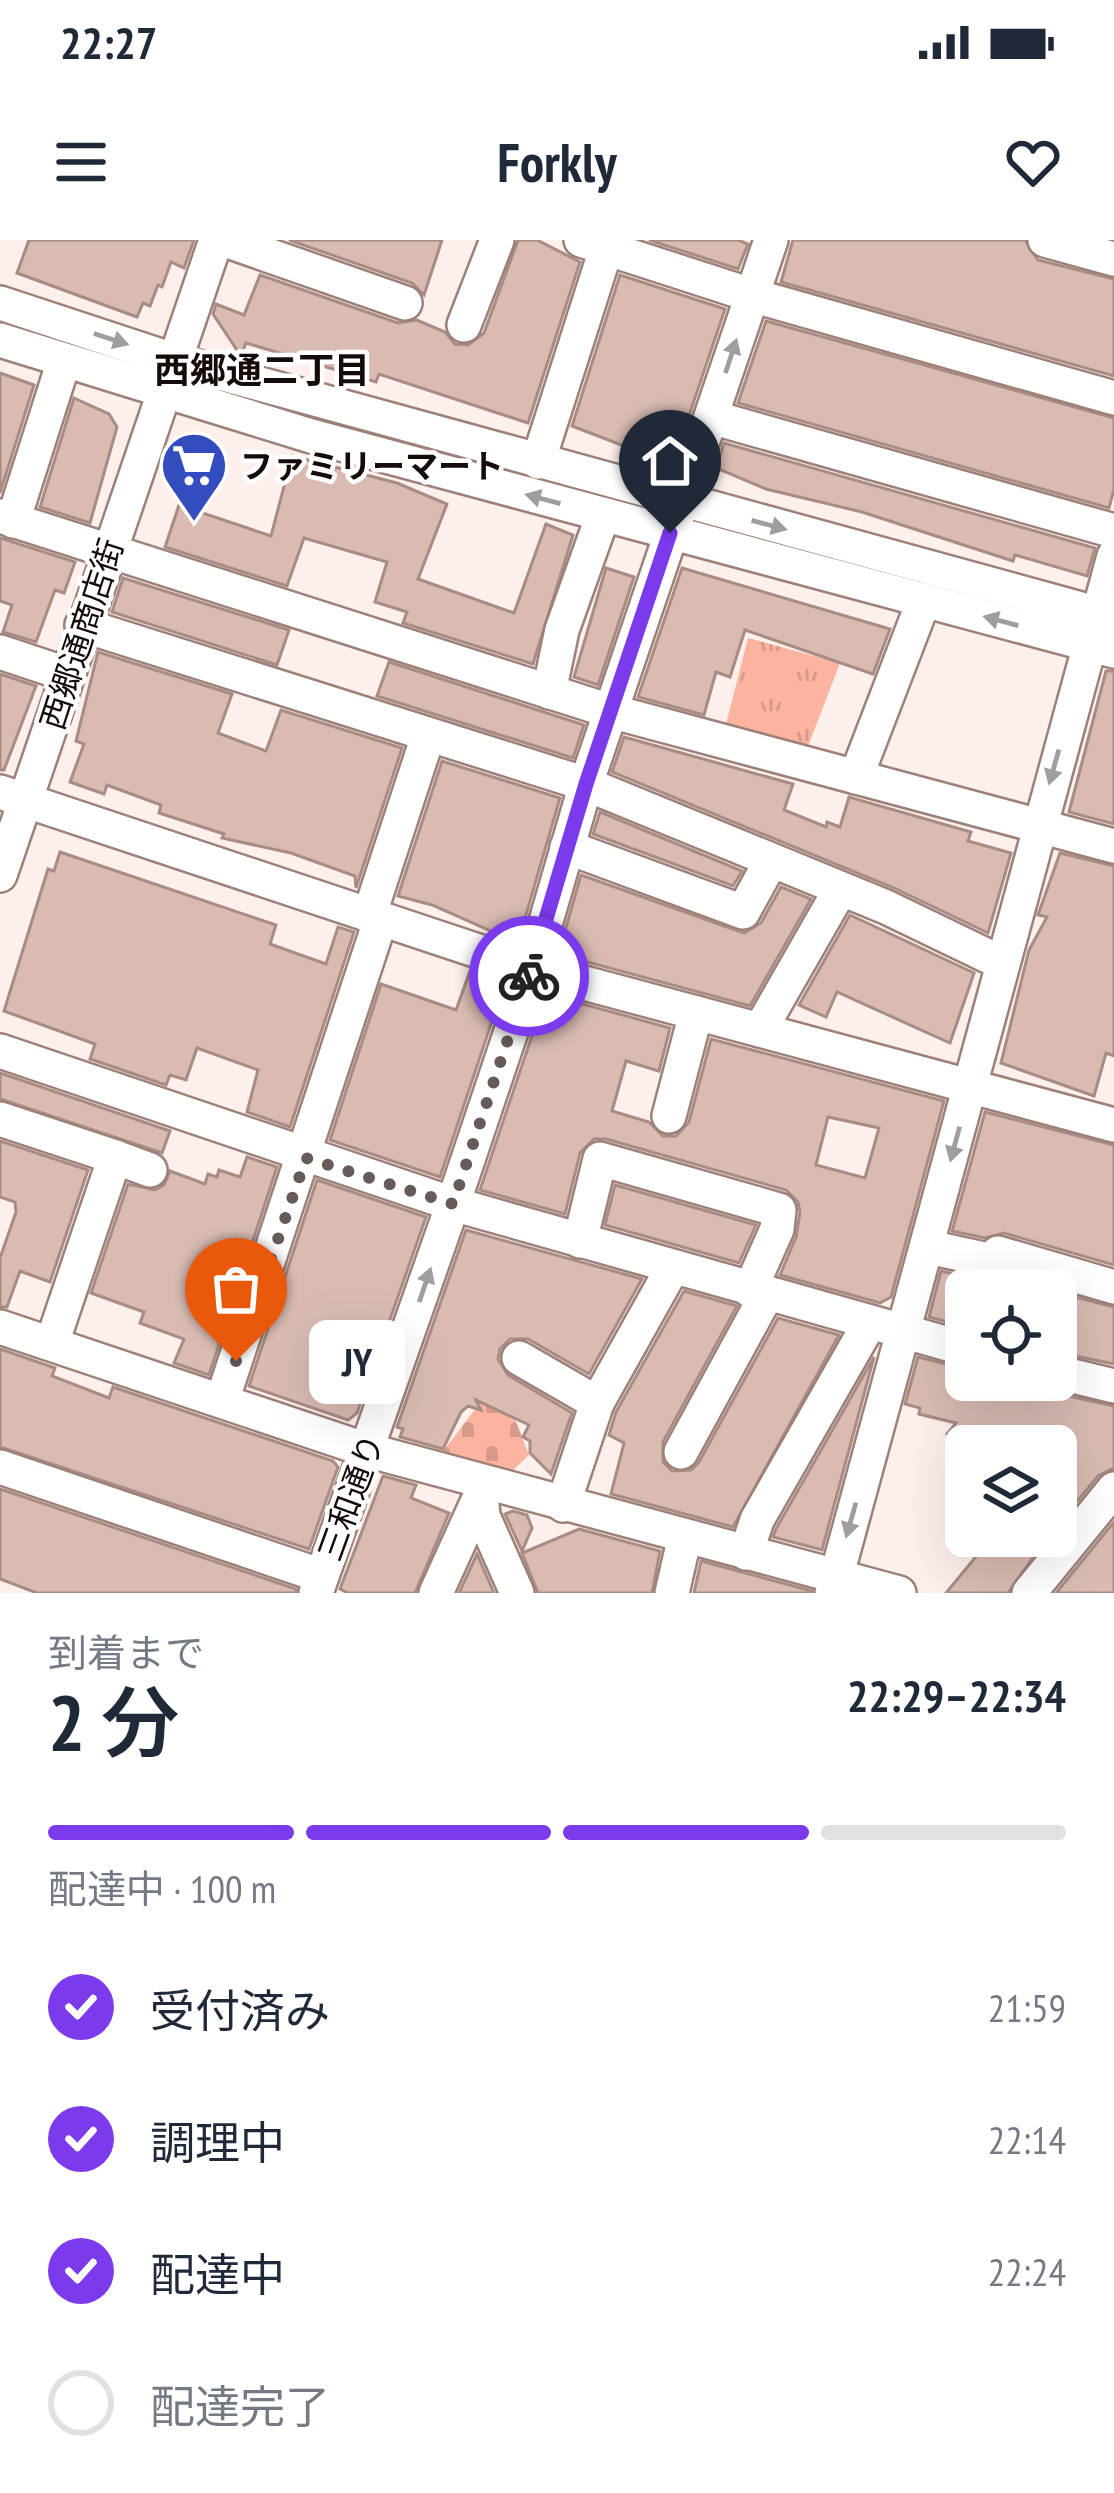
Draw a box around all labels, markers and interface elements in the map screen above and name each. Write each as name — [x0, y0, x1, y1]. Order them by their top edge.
text: 22:27 — [60, 13, 157, 71]
text: Forkly — [497, 127, 617, 197]
icon: menu — [48, 129, 114, 195]
icon: heart — [1000, 129, 1066, 195]
one-way arrow — [93, 331, 130, 350]
one-way arrow — [723, 337, 742, 374]
district label: 西郷通二丁目 — [154, 346, 370, 393]
pin — [619, 410, 721, 533]
icon: home — [637, 428, 703, 494]
supermarket icon: ファミリーマート — [159, 430, 229, 524]
place label: ファミリーマート — [240, 444, 504, 487]
one-way arrow — [524, 488, 561, 507]
one-way arrow — [751, 517, 788, 536]
street label: 西郷通商店街 — [30, 533, 132, 735]
one-way arrow — [982, 610, 1019, 629]
one-way arrow — [1044, 749, 1062, 785]
courier — [469, 916, 589, 1036]
icon: bike — [496, 943, 562, 1009]
one-way arrow — [945, 1126, 964, 1163]
pin — [185, 1238, 287, 1361]
icon: bag — [203, 1256, 269, 1322]
one-way arrow — [417, 1266, 435, 1302]
map controls — [945, 1269, 1077, 1557]
button: locate — [945, 1269, 1077, 1401]
callout: JY — [308, 1319, 404, 1403]
text: JY — [342, 1336, 372, 1387]
button: layers — [945, 1425, 1077, 1557]
street label: 三和通り — [307, 1428, 393, 1566]
one-way arrow — [841, 1502, 859, 1538]
text: 到着まで — [48, 1627, 204, 1678]
text: 22:29–22:34 — [847, 1666, 1066, 1724]
text: 2 分 — [48, 1672, 179, 1773]
text: 配達中 · 100 m — [48, 1863, 276, 1914]
icon: check — [48, 1974, 114, 2040]
text: 受付済み — [150, 1981, 330, 2039]
text: 21:59 — [988, 1982, 1066, 2033]
icon: check — [48, 2106, 114, 2172]
text: 調理中 — [150, 2113, 285, 2171]
text: 22:14 — [988, 2114, 1066, 2165]
icon: check — [48, 2238, 114, 2304]
text: 配達中 — [150, 2245, 285, 2303]
text: 22:24 — [988, 2246, 1066, 2297]
text: 配達完了 — [150, 2377, 330, 2435]

